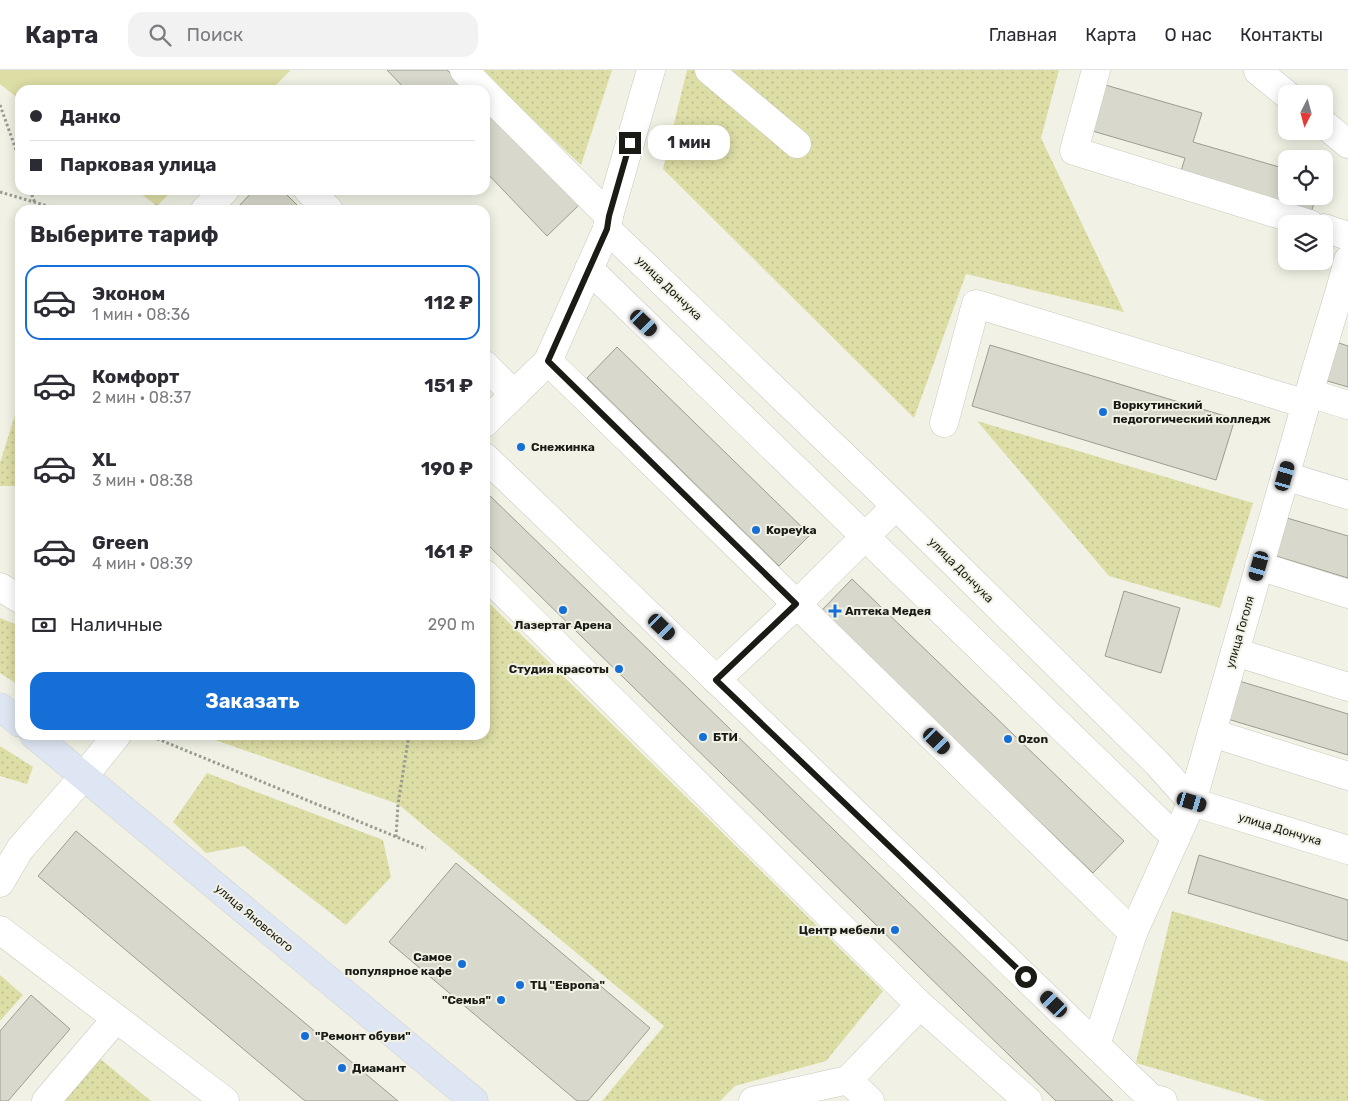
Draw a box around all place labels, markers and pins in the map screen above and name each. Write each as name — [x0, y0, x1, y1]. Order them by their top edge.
place label: Воркутинский педогогический колледж — [1113, 398, 1271, 426]
marker: Воркутинский педогогический колледж — [1097, 406, 1109, 418]
place label: Снежинка — [531, 440, 595, 454]
marker: Снежинка — [515, 441, 527, 453]
place label: Kopeyka — [766, 523, 817, 537]
marker: Kopeyka — [750, 524, 762, 536]
marker: Лазертаг Арена — [557, 604, 569, 616]
place label: Аптека Медея — [845, 604, 931, 618]
marker: Аптека Медея — [829, 605, 841, 617]
place label: Лазертаг Арена — [514, 618, 612, 632]
place label: Студия красоты — [509, 662, 609, 676]
marker: Студия красоты — [613, 663, 625, 675]
place label: БТИ — [713, 730, 738, 744]
marker: БТИ — [697, 731, 709, 743]
place label: Ozon — [1018, 732, 1048, 746]
marker: Ozon — [1002, 733, 1014, 745]
place label: Центр мебели — [799, 923, 885, 937]
marker: Центр мебели — [889, 924, 901, 936]
place label: Самое популярное кафе — [345, 950, 452, 978]
marker: Самое популярное кафе — [456, 958, 468, 970]
place label: ТЦ "Европа" — [530, 978, 605, 992]
marker: ТЦ "Европа" — [514, 979, 526, 991]
place label: "Семья" — [442, 993, 491, 1007]
marker: "Семья" — [495, 994, 507, 1006]
place label: "Ремонт обуви" — [315, 1029, 411, 1043]
marker: "Ремонт обуви" — [299, 1030, 311, 1042]
place label: Диамант — [352, 1061, 407, 1075]
marker: Диамант — [336, 1062, 348, 1074]

